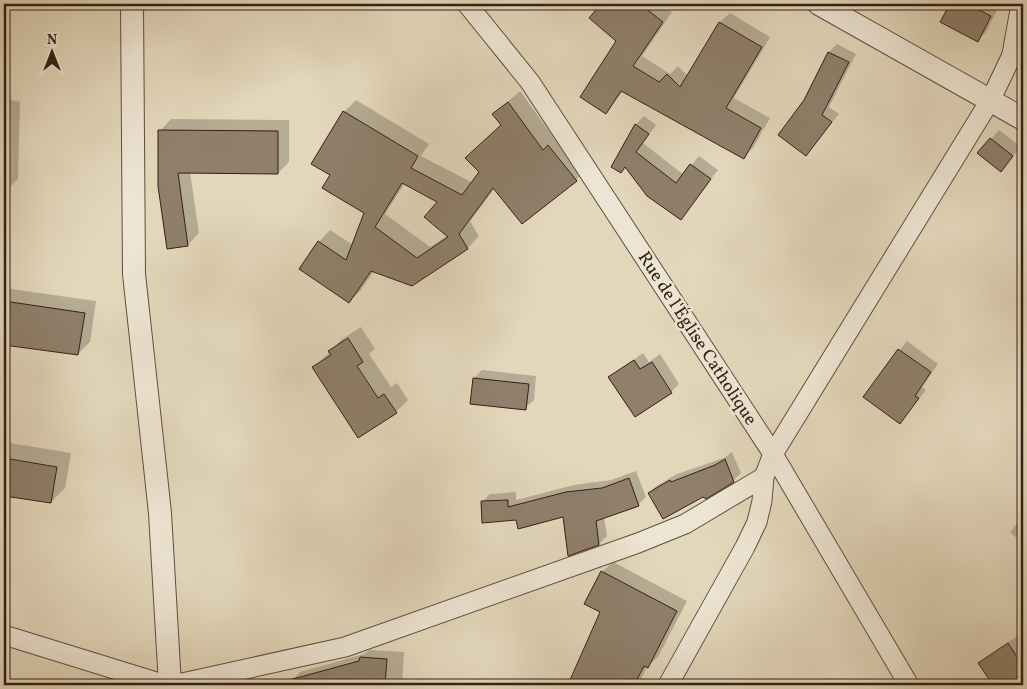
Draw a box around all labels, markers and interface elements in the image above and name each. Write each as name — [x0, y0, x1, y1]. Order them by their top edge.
north arrow — [28, 28, 78, 78]
text: N — [47, 31, 57, 50]
street label: Rue de l'Église Catholique — [631, 247, 762, 431]

